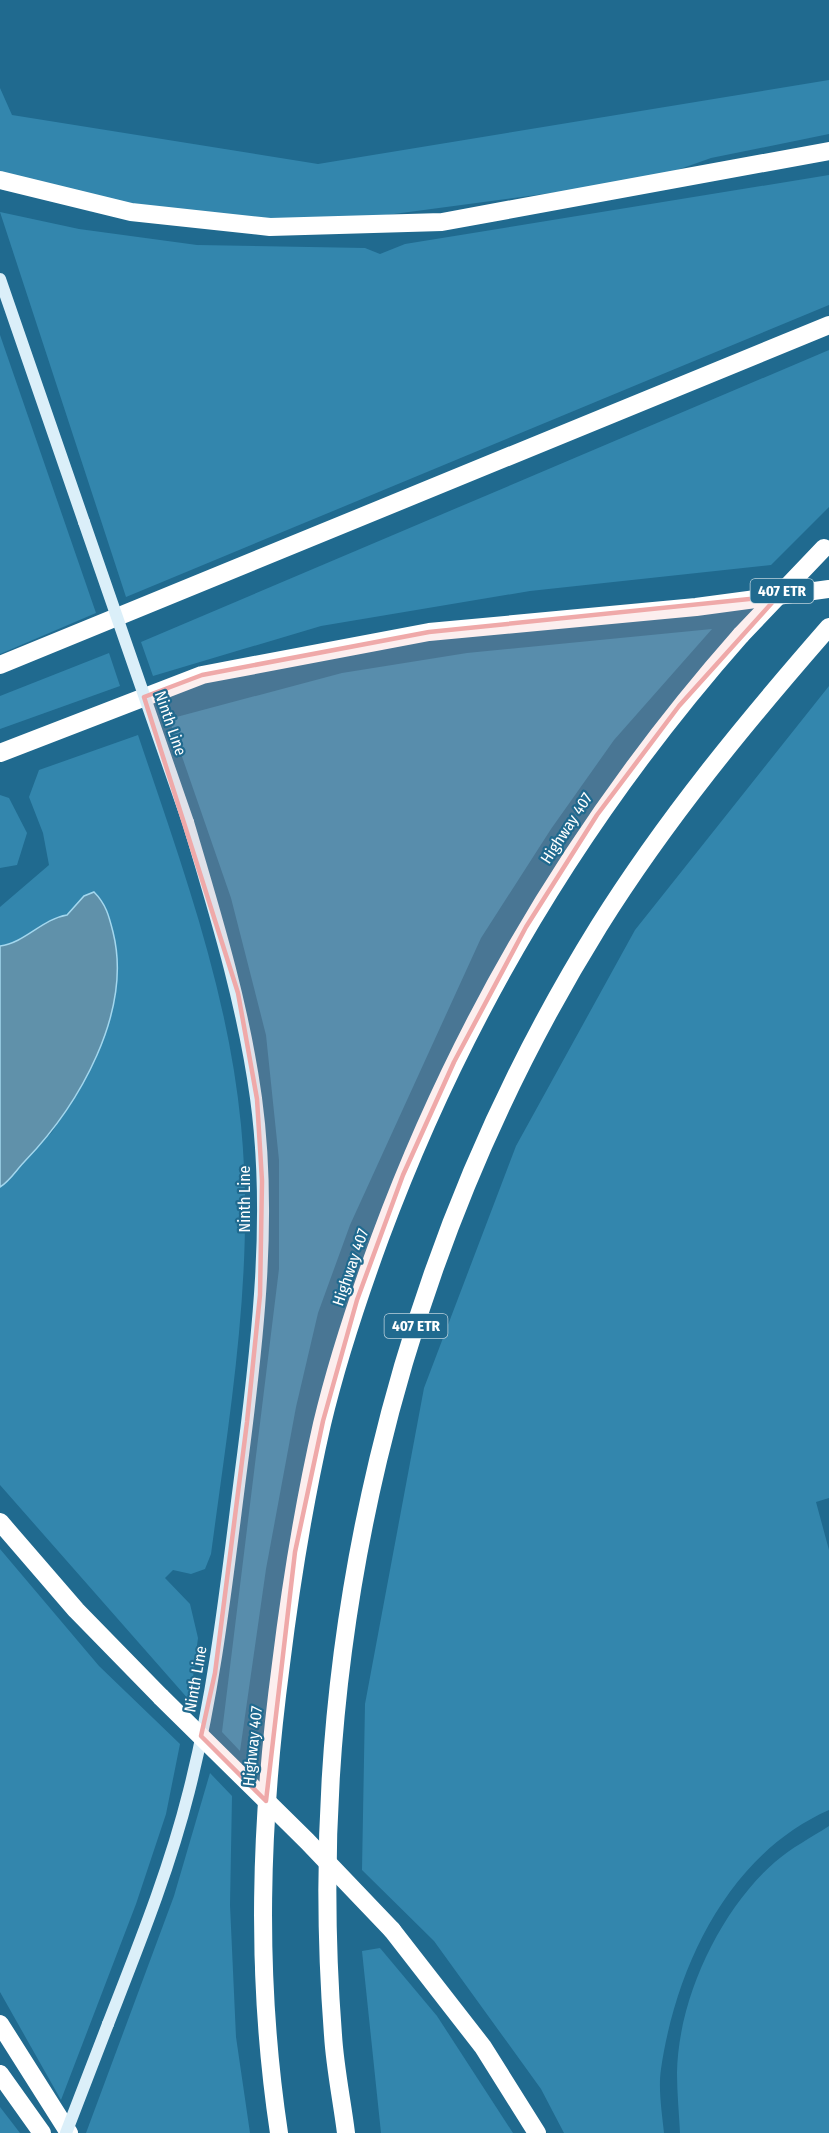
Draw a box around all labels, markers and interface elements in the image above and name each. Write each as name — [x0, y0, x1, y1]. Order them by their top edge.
road number: 407 ETR — [750, 579, 814, 603]
street label: Ninth Line — [151, 688, 190, 758]
street label: Highway 407 — [536, 789, 597, 867]
street label: Ninth Line — [235, 1165, 254, 1233]
street label: Highway 407 — [328, 1225, 373, 1308]
road number: 407 ETR — [384, 1314, 448, 1338]
street label: Ninth Line — [180, 1644, 211, 1714]
street label: Highway 407 — [239, 1704, 266, 1787]

